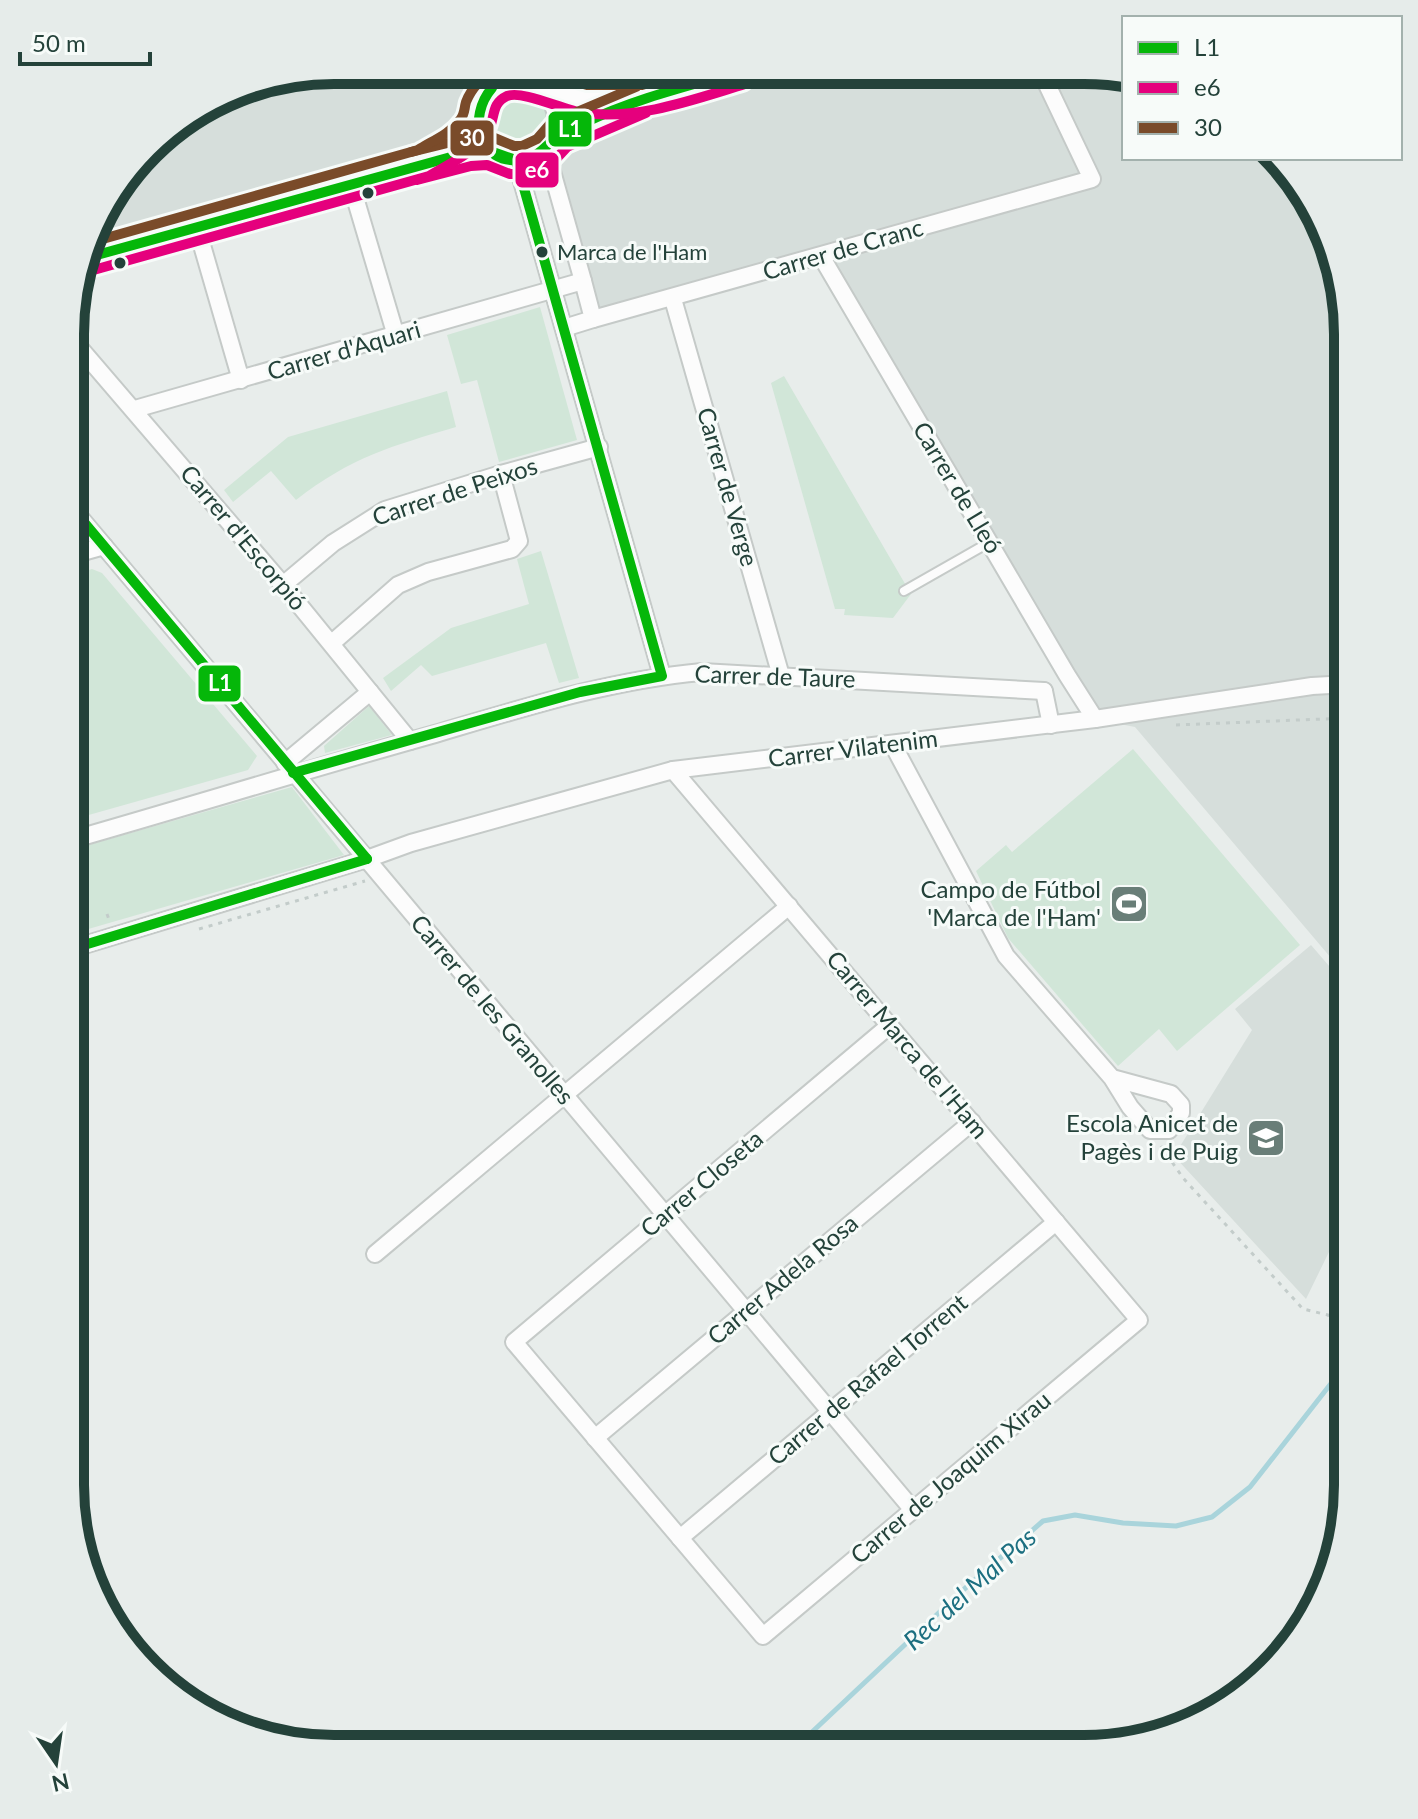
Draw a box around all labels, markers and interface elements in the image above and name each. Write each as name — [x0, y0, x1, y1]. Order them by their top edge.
scale bar — [20, 16, 150, 66]
legend — [1122, 16, 1402, 160]
text: 50 m — [32, 28, 86, 57]
text: L1 — [1194, 32, 1220, 61]
text: e6 — [1194, 72, 1221, 101]
line badge: L1 — [547, 110, 593, 148]
text: 30 — [1194, 112, 1222, 141]
text: L1 — [558, 115, 582, 142]
line badge: 30 — [449, 119, 495, 157]
text: 30 — [459, 124, 485, 151]
line badge: e6 — [514, 151, 560, 189]
text: e6 — [525, 156, 549, 183]
unlabelled marker — [360, 185, 376, 201]
street label: Carrer de Cranc — [759, 212, 926, 285]
place label: Marca de l'Ham — [557, 238, 707, 265]
marker: Marca de l'Ham — [534, 244, 550, 260]
unlabelled marker — [112, 255, 128, 271]
street label: Carrer d'Aquari — [264, 314, 424, 385]
street label: Carrer de Verge — [692, 404, 765, 569]
street label: Carrer de Lleó — [908, 416, 1009, 558]
street label: Carrer de Peixos — [368, 450, 541, 531]
street label: Carrer d'Escorpió — [175, 458, 313, 616]
street label: Carrer de Taure — [694, 658, 856, 693]
line badge: L1 — [197, 664, 242, 703]
text: L1 — [208, 669, 232, 696]
street label: Carrer Vilatenim — [766, 723, 939, 772]
place label: Campo de Fútbol 'Marca de l'Ham' — [920, 874, 1101, 931]
sports icon: Campo de Fútbol 'Marca de l'Ham' — [1108, 883, 1150, 925]
street label: Carrer de les Granolles — [405, 908, 581, 1110]
street label: Carrer Marca de l'Ham — [821, 944, 995, 1144]
place label: Escola Anicet de Pagès i de Puig — [1066, 1108, 1238, 1165]
school or university icon: Escola Anicet de Pagès i de Puig — [1245, 1117, 1287, 1159]
street label: Carrer Closeta — [634, 1123, 768, 1242]
street label: Carrer Adela Rosa — [701, 1208, 863, 1350]
street label: Carrer de Rafael Torrent — [761, 1287, 973, 1471]
street label: Carrer de Joaquim Xirau — [844, 1385, 1056, 1569]
water label: Rec del Mal Pas — [896, 1520, 1042, 1656]
north arrow — [16, 1723, 96, 1803]
text: N — [49, 1768, 72, 1798]

